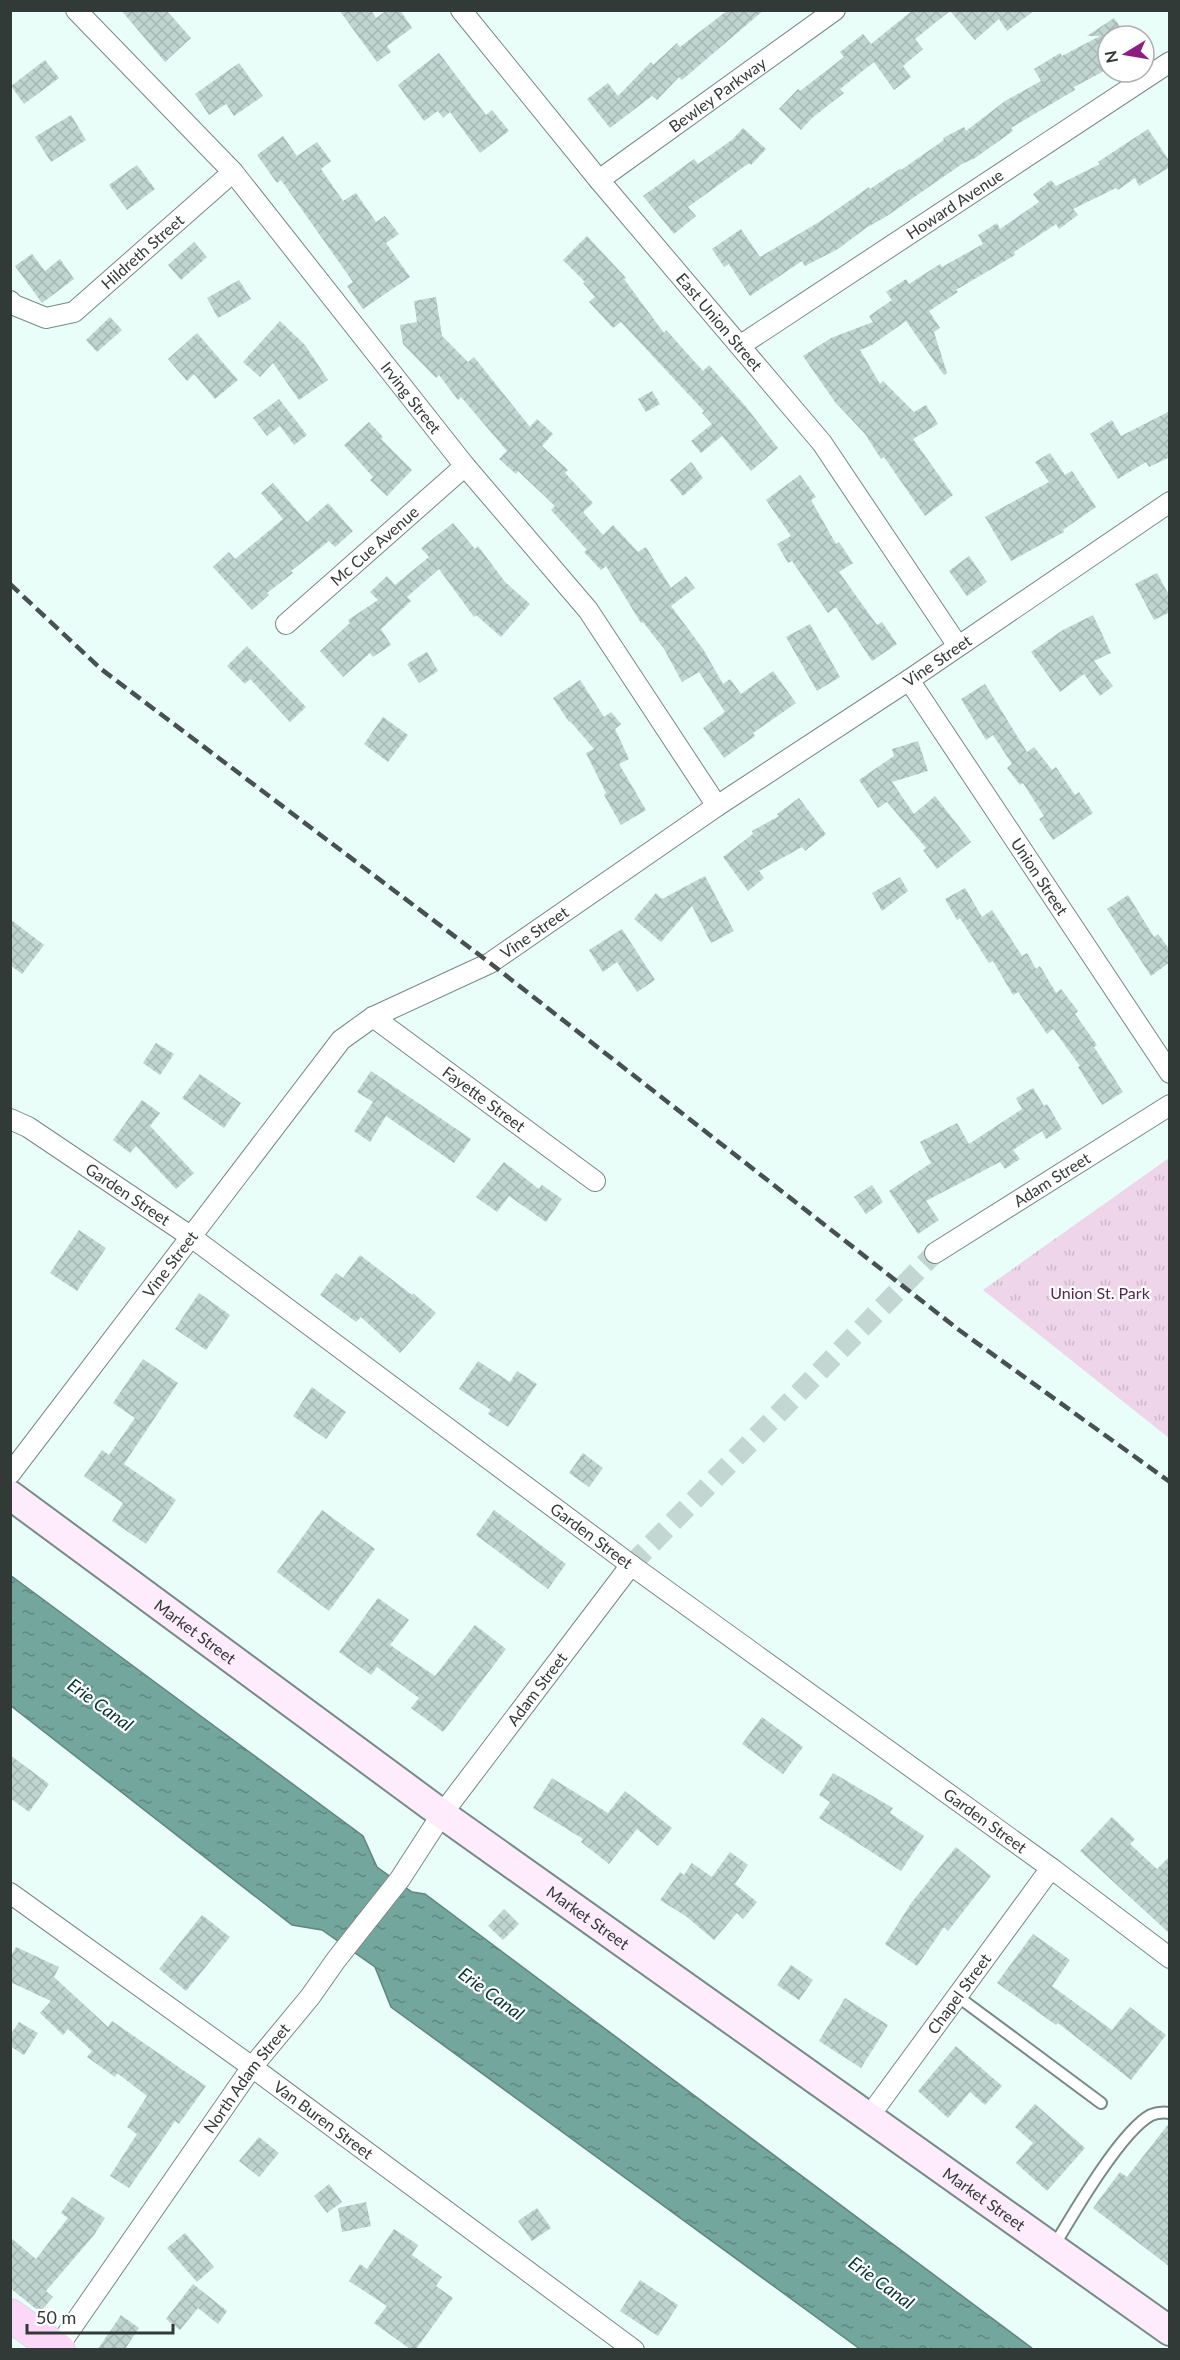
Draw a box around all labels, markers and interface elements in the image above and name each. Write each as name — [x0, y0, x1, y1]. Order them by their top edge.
north arrow — [1096, 24, 1156, 84]
text: N — [1100, 49, 1121, 65]
street label: Bewley Parkway — [665, 53, 770, 136]
street label: Howard Avenue — [902, 165, 1007, 242]
street label: Hildreth Street — [97, 210, 187, 293]
street label: East Union Street — [673, 269, 767, 375]
street label: Irving Street — [377, 358, 446, 437]
street label: Mc Cue Avenue — [326, 502, 422, 589]
street label: Vine Street — [899, 630, 975, 690]
street label: Union Street — [1008, 834, 1073, 919]
street label: Vine Street — [496, 902, 572, 962]
street label: Fayette Street — [439, 1062, 529, 1135]
street label: Adam Street — [1010, 1148, 1094, 1210]
street label: Garden Street — [82, 1159, 174, 1229]
street label: Vine Street — [138, 1227, 201, 1301]
park label: Union St. Park — [1050, 1283, 1151, 1302]
street label: Garden Street — [547, 1498, 637, 1572]
street label: Market Street — [151, 1595, 240, 1668]
street label: Adam Street — [503, 1648, 571, 1729]
water label: Erie Canal — [64, 1673, 138, 1735]
street label: Garden Street — [940, 1784, 1031, 1857]
street label: Market Street — [543, 1882, 633, 1953]
street label: Chapel Street — [923, 1949, 994, 2037]
water label: Erie Canal — [455, 1962, 529, 2024]
street label: North Adam Street — [199, 2019, 293, 2137]
street label: Van Buren Street — [270, 2077, 377, 2163]
street label: Market Street — [940, 2163, 1030, 2234]
water label: Erie Canal — [845, 2251, 919, 2313]
scale bar — [27, 2297, 172, 2335]
text: 50 m — [36, 2306, 76, 2328]

